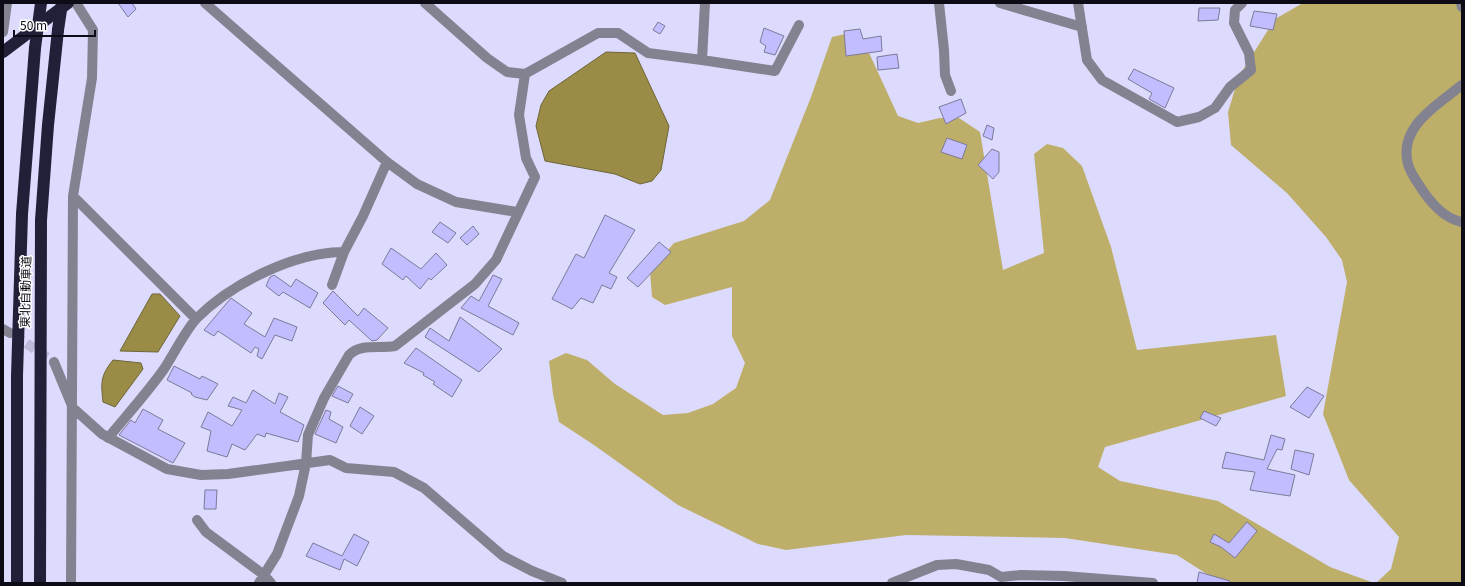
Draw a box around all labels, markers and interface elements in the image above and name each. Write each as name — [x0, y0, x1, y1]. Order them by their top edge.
scale bar — [14, 12, 95, 38]
text: 50 m — [20, 16, 47, 33]
street label: 東北自動車道 — [15, 256, 34, 328]

